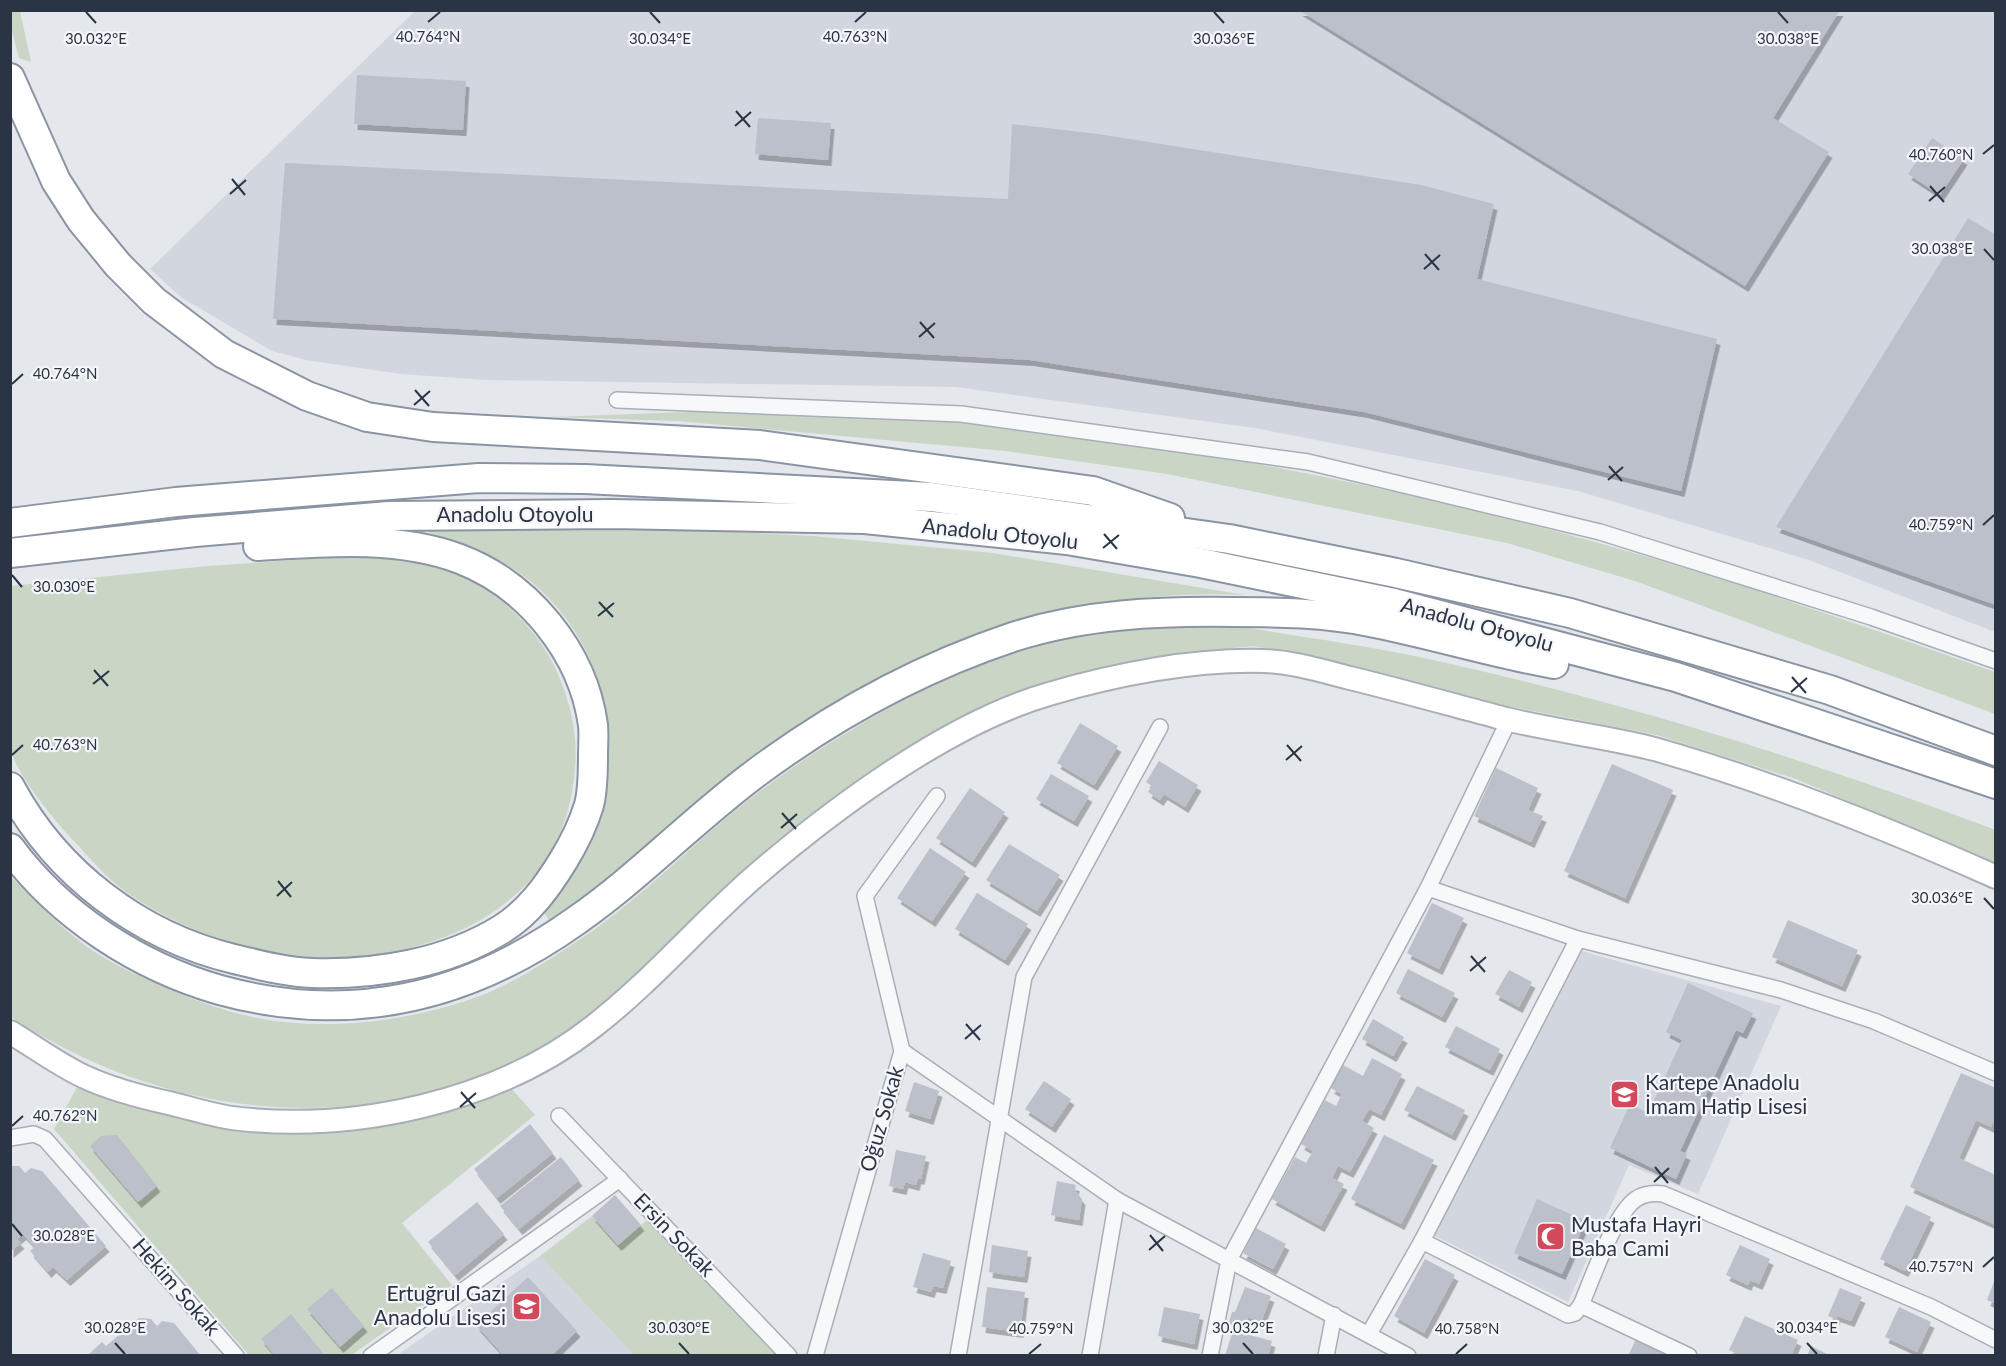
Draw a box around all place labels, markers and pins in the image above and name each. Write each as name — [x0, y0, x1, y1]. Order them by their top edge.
place label: Kartepe Anadolu İmam Hatip Lisesi — [1645, 1069, 1807, 1118]
school or university icon: Kartepe Anadolu İmam Hatip Lisesi — [1608, 1079, 1640, 1111]
place label: Mustafa Hayri Baba Cami — [1571, 1211, 1701, 1260]
mosque icon: Mustafa Hayri Baba Cami — [1534, 1221, 1566, 1253]
place label: Ertuğrul Gazi Anadolu Lisesi — [374, 1280, 506, 1329]
school or university icon: Ertuğrul Gazi Anadolu Lisesi — [511, 1290, 543, 1322]

